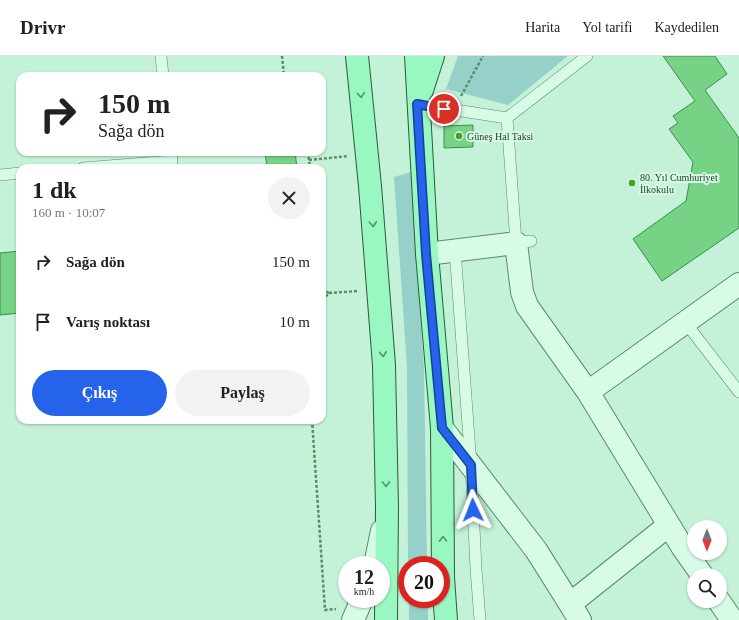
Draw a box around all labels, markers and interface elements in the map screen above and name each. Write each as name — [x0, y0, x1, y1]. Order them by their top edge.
text: Drivr — [20, 17, 65, 38]
text: Harita — [525, 20, 560, 35]
text: Yol tarifi — [582, 20, 632, 35]
text: Kaydedilen — [654, 20, 719, 35]
icon: right — [32, 88, 84, 140]
text: 150 m — [98, 88, 170, 119]
one-way arrow — [356, 92, 365, 98]
pin — [427, 92, 461, 126]
icon: arrive — [433, 98, 455, 120]
text: Sağa dön — [98, 121, 165, 141]
marker: Güneş Hal Taksi — [454, 131, 464, 141]
place label: Güneş Hal Taksi — [467, 131, 534, 142]
place label: 80. Yıl Cumhuriyet İlkokulu — [640, 172, 718, 195]
text: 1 dk — [32, 177, 77, 203]
button: close — [268, 177, 310, 219]
marker: 80. Yıl Cumhuriyet İlkokulu — [627, 178, 637, 188]
text: 160 m · 10:07 — [32, 205, 105, 220]
one-way arrow — [368, 221, 377, 227]
icon: right — [32, 251, 54, 273]
text: Sağa dön — [66, 254, 125, 270]
text: 150 m — [272, 254, 310, 270]
icon: arrive — [32, 311, 54, 333]
text: Varış noktası — [66, 314, 150, 330]
text: 10 m — [280, 314, 310, 330]
one-way arrow — [378, 351, 387, 357]
button: Çıkış — [32, 370, 167, 416]
button: Paylaş — [175, 370, 310, 416]
one-way arrow — [382, 481, 390, 487]
position arrow — [452, 489, 494, 531]
north arrow — [687, 520, 727, 560]
map controls — [687, 520, 727, 608]
one-way arrow — [439, 536, 447, 542]
speed limit sign: 20 — [398, 556, 450, 608]
text: 12 — [354, 566, 374, 588]
button: search — [687, 568, 727, 608]
text: km/h — [354, 586, 374, 597]

